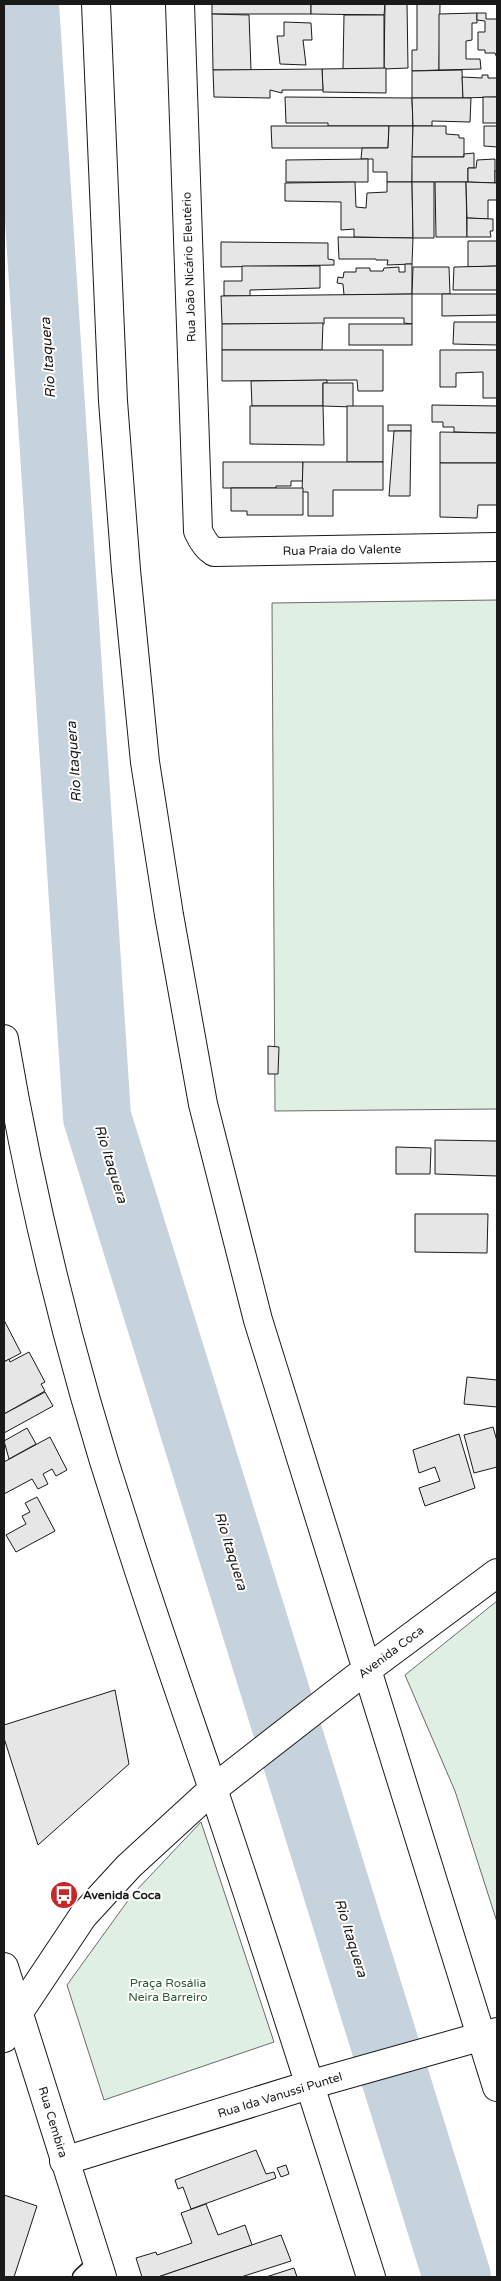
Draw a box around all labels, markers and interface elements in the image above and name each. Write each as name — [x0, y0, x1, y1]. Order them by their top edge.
street label: Rua João Nicário Eleutério — [179, 192, 199, 342]
water label: Rio Itaquera — [37, 316, 59, 399]
street label: Rua Praia do Valente — [283, 542, 402, 558]
water label: Rio Itaquera — [63, 720, 85, 803]
water label: Rio Itaquera — [91, 1123, 131, 1206]
water label: Rio Itaquera — [211, 1510, 251, 1593]
street label: Avenida Coca — [356, 1623, 426, 1681]
bus stop icon: Avenida Coca — [49, 1880, 79, 1910]
place label: Avenida Coca — [83, 1888, 161, 1902]
water label: Rio Itaquera — [331, 1897, 371, 1980]
park label: Praça Rosália Neira Barreiro — [128, 1976, 208, 2004]
street label: Rua Ida Vanussi Puntel — [216, 2069, 344, 2121]
street label: Rua Cembira — [36, 2085, 70, 2159]

